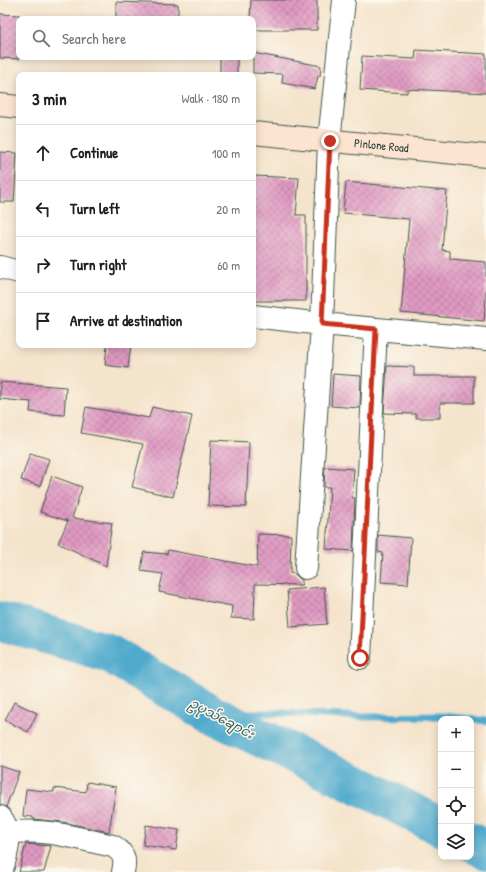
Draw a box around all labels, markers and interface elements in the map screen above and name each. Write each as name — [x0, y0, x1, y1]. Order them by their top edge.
search box — [16, 16, 256, 60]
icon: search — [30, 27, 52, 49]
text: Search here — [62, 28, 126, 49]
text: 3 min — [32, 87, 67, 110]
text: Walk · 180 m — [181, 89, 240, 107]
route end — [321, 132, 339, 150]
street label: Pinlone Road — [353, 134, 410, 156]
icon: ahead — [32, 142, 54, 164]
text: Continue — [70, 142, 118, 163]
text: 100 m — [212, 144, 240, 162]
icon: left — [32, 198, 54, 220]
text: Turn left — [70, 198, 120, 219]
text: 20 m — [216, 200, 240, 218]
icon: right — [32, 254, 54, 276]
text: Turn right — [70, 254, 126, 275]
text: 60 m — [217, 256, 240, 274]
icon: arrive — [32, 310, 54, 332]
text: Arrive at destination — [70, 310, 182, 331]
route start — [351, 649, 369, 667]
water label: ဥပုသ်ချောင်း — [185, 693, 259, 746]
map controls — [438, 716, 474, 860]
button: + — [438, 716, 474, 752]
button: − — [438, 752, 474, 788]
button: locate — [438, 788, 474, 824]
button: layers — [438, 824, 474, 860]

